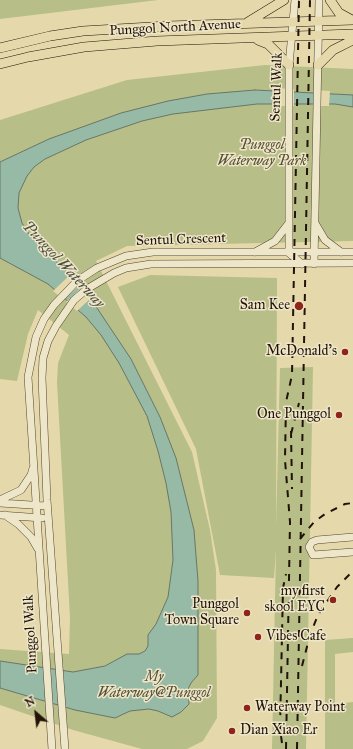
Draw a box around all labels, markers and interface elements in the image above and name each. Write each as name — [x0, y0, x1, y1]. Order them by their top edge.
street label: Punggol North Avenue — [109, 16, 241, 40]
street label: Sentul Walk — [267, 52, 287, 122]
park label: Punggol Waterway Park — [218, 138, 306, 170]
water label: Punggol Waterway — [18, 218, 108, 312]
street label: Sentul Crescent — [136, 230, 226, 250]
place label: Sam Kee — [240, 298, 290, 314]
marker: Sam Kee — [293, 300, 305, 312]
place label: McDonald's — [266, 344, 337, 360]
marker: McDonald's — [340, 347, 350, 357]
place label: One Punggol — [257, 407, 331, 423]
marker: One Punggol — [334, 410, 344, 420]
place label: my first skool EYC — [264, 584, 325, 616]
street label: Punggol Walk — [21, 594, 41, 674]
marker: my first skool EYC — [328, 595, 338, 605]
place label: Punggol Town Square — [165, 597, 239, 630]
marker: Punggol Town Square — [242, 608, 252, 618]
place label: Vibes Cafe — [266, 629, 326, 645]
marker: Vibes Cafe — [253, 632, 263, 642]
park label: My Waterway@Punggol — [98, 670, 210, 702]
north arrow — [16, 693, 56, 733]
text: N — [23, 694, 37, 710]
place label: Waterway Point — [255, 700, 345, 716]
marker: Waterway Point — [242, 703, 252, 713]
place label: Dian Xiao Er — [240, 723, 317, 739]
marker: Dian Xiao Er — [227, 726, 237, 736]

